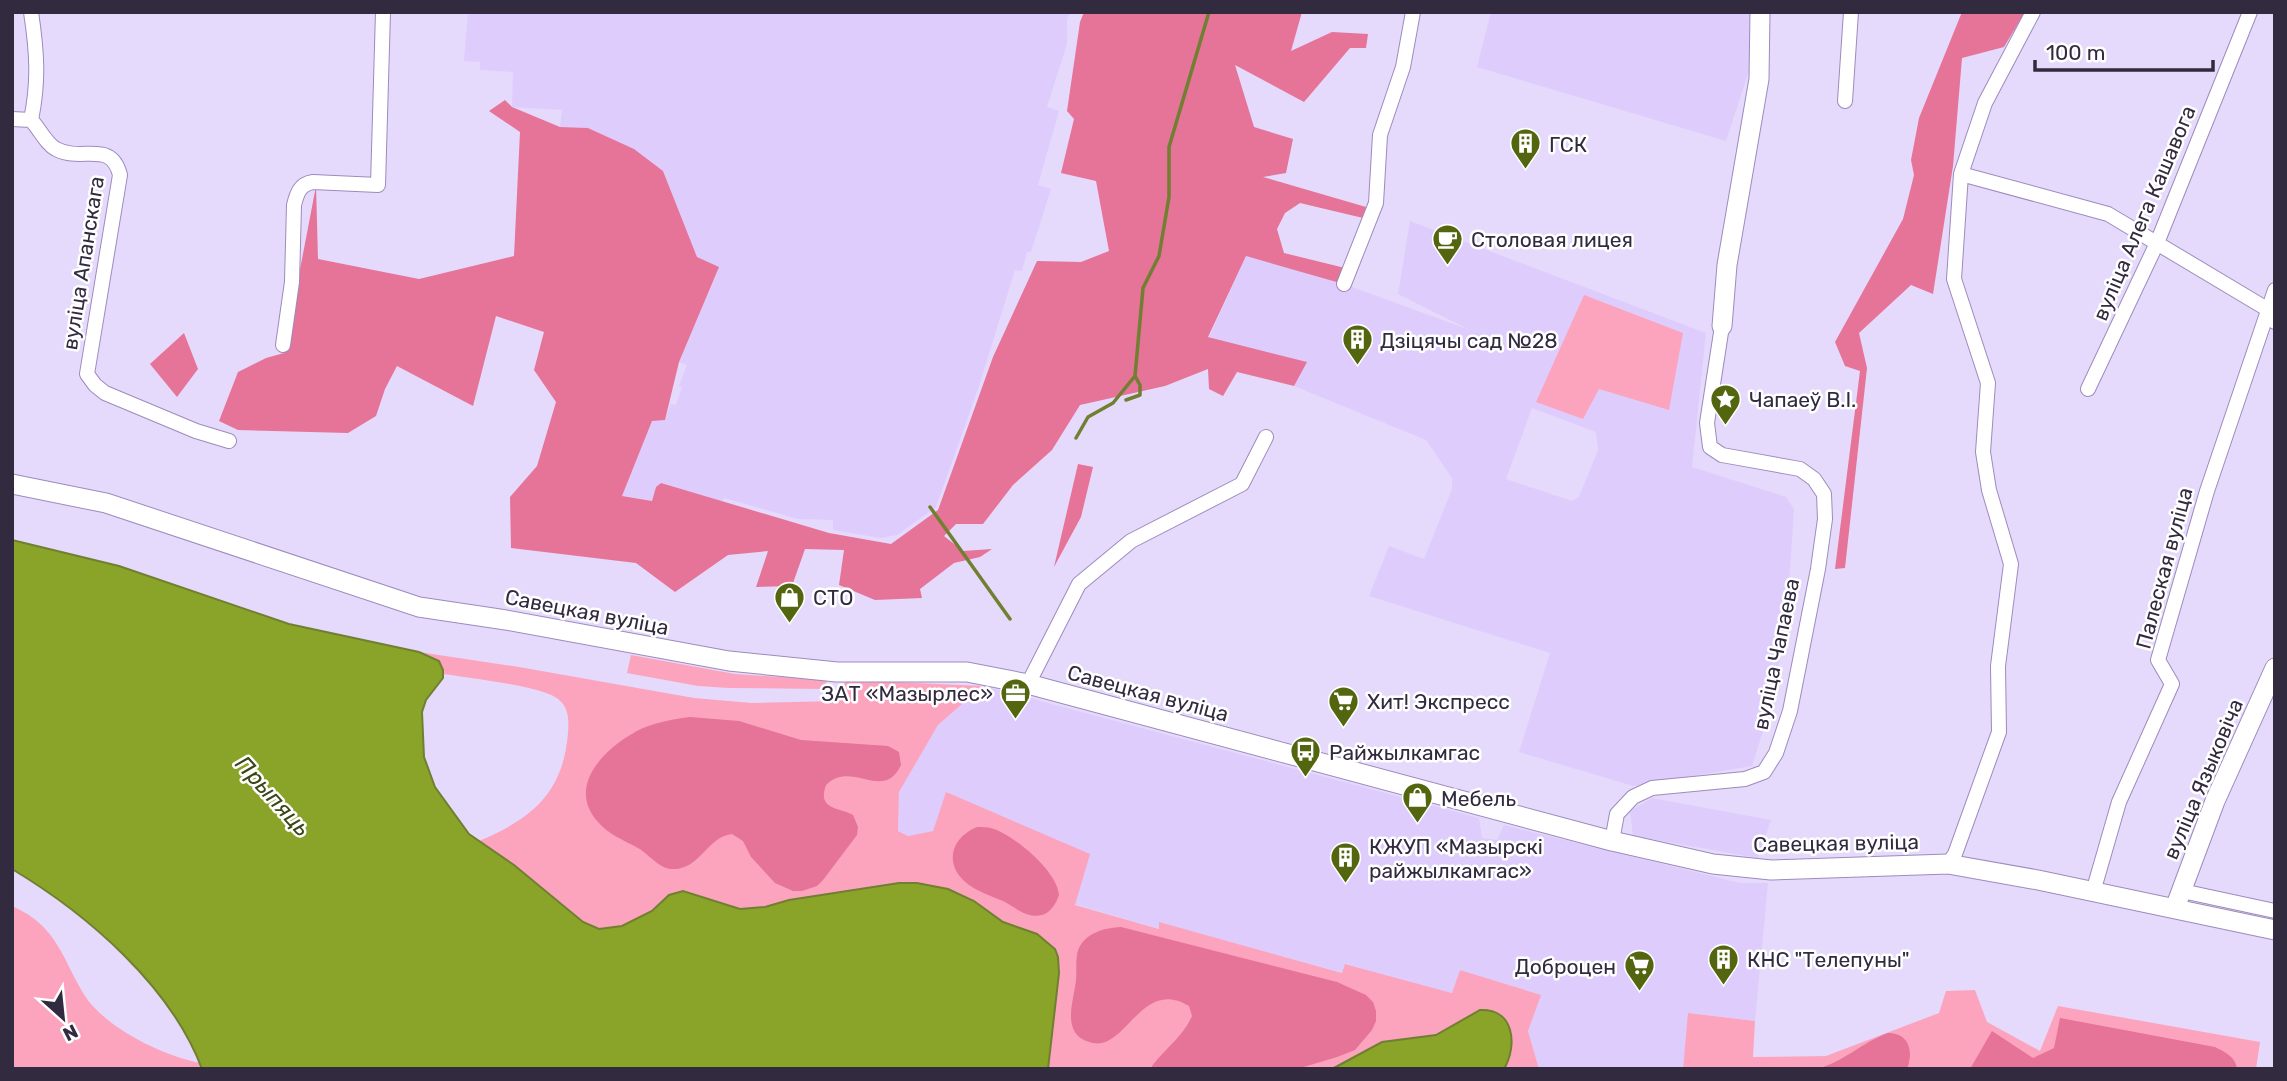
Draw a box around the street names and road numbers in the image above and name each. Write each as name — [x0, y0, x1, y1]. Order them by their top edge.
street label: вуліца Алега Кашавога — [2087, 102, 2201, 324]
street label: вуліца Апанскага — [57, 174, 109, 352]
street label: Палеская вуліца — [2130, 485, 2198, 651]
street label: вуліца Чапаева — [1748, 576, 1804, 732]
street label: Савецкая вуліца — [503, 584, 671, 640]
street label: Савецкая вуліца — [1065, 659, 1231, 727]
street label: вуліца Языковіча — [2158, 695, 2248, 863]
street label: Савецкая вуліца — [1753, 829, 1919, 857]

